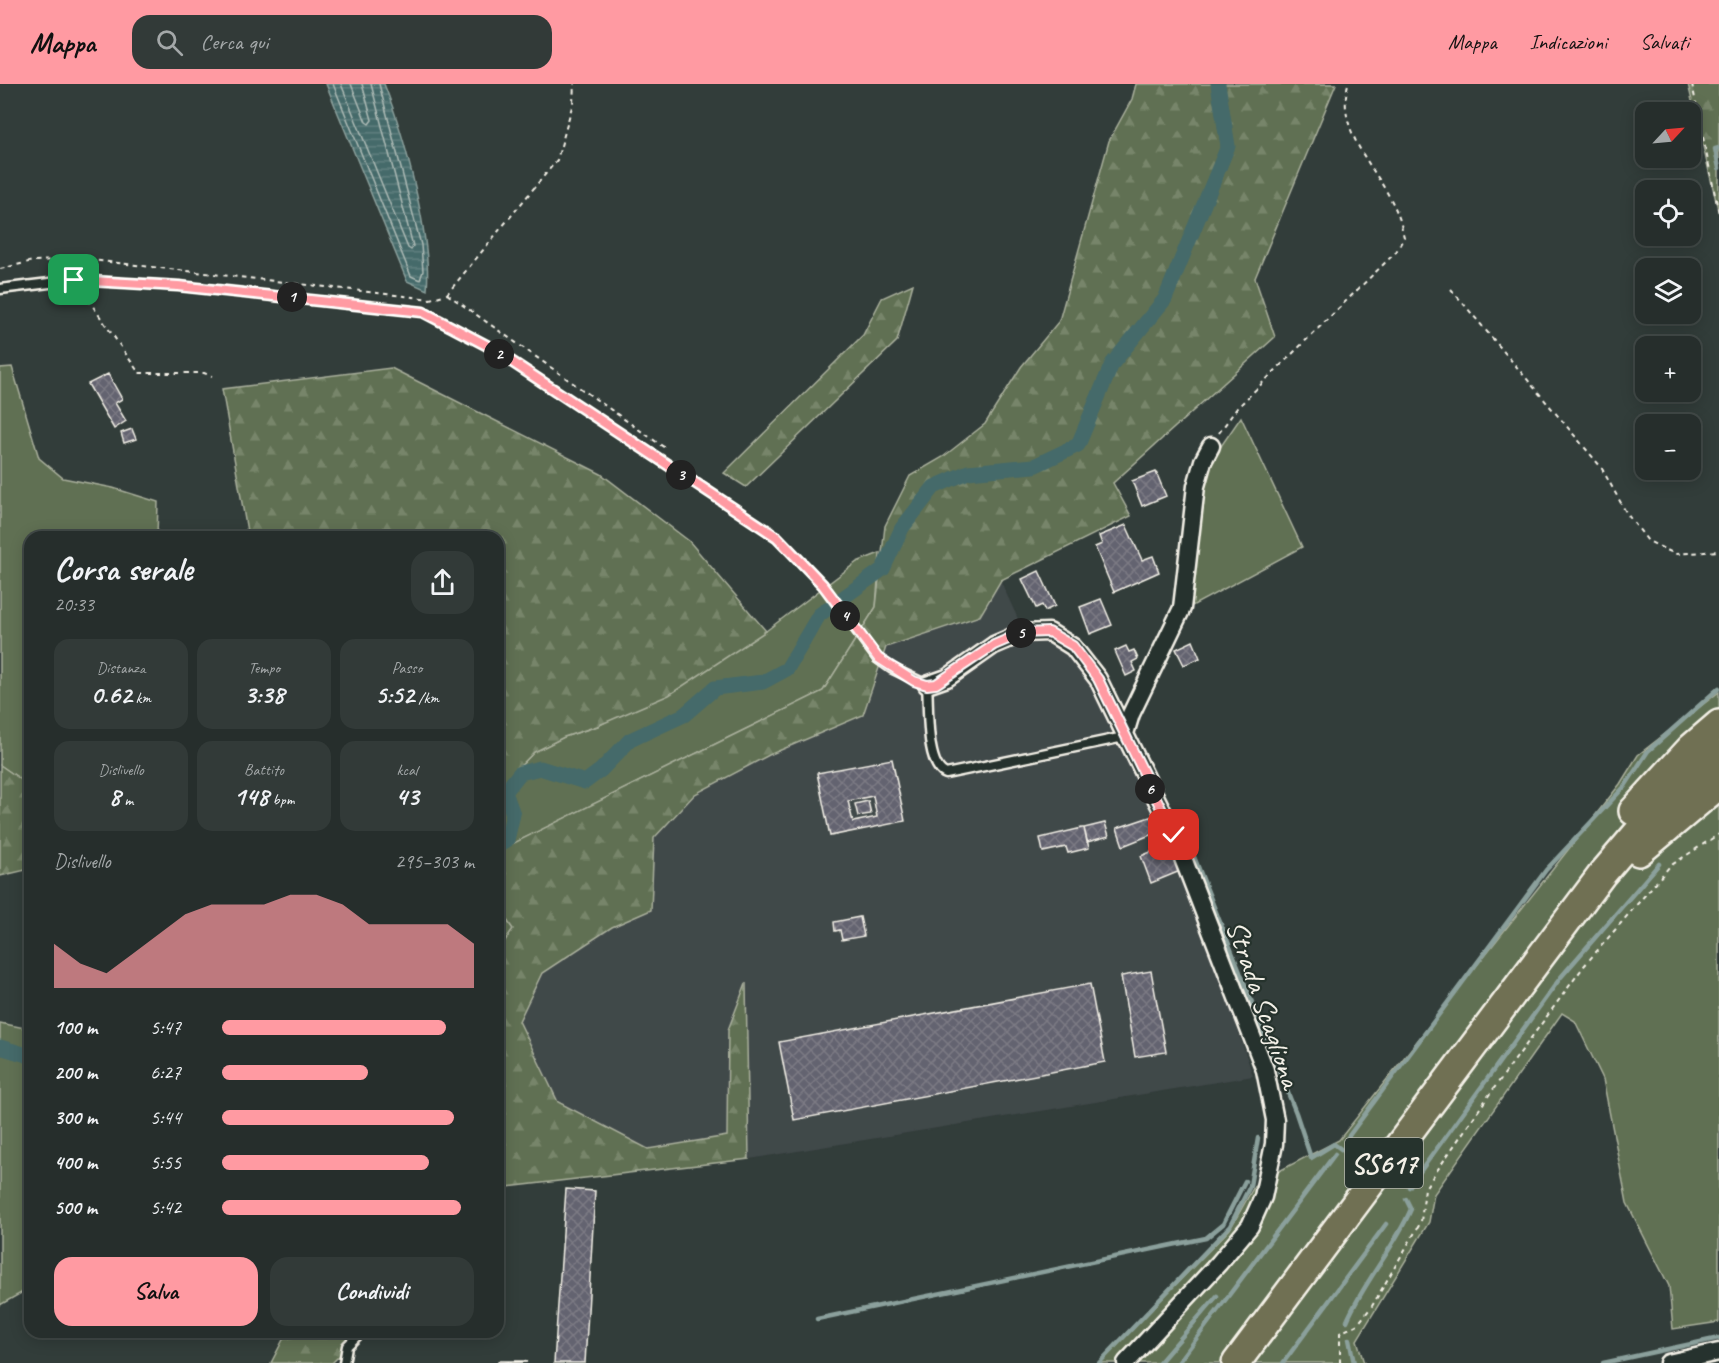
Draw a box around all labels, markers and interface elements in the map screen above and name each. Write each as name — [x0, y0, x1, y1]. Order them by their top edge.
search box — [132, 15, 552, 69]
text: Mappa — [30, 25, 96, 60]
icon: search — [153, 26, 186, 59]
text: Cerca qui — [201, 28, 268, 56]
text: Mappa — [1448, 29, 1497, 55]
text: Indicazioni — [1530, 29, 1607, 55]
text: Salvati — [1640, 29, 1689, 55]
north arrow — [1635, 102, 1701, 168]
map controls — [1635, 102, 1701, 480]
button: locate — [1635, 180, 1701, 246]
pin — [48, 254, 99, 305]
button: layers — [1635, 258, 1701, 324]
icon: arrive — [57, 263, 90, 296]
pin: 1 — [277, 282, 307, 312]
text: 1 — [288, 287, 296, 307]
button: + — [1635, 336, 1701, 402]
pin: 2 — [484, 339, 514, 369]
text: 2 — [495, 344, 503, 364]
button: − — [1635, 414, 1701, 480]
pin: 3 — [666, 460, 696, 490]
text: 3 — [677, 465, 685, 485]
text: Corsa serale — [54, 548, 193, 590]
button: share — [411, 551, 474, 614]
text: 20:33 — [54, 592, 94, 617]
pin: 4 — [830, 601, 860, 631]
text: 4 — [841, 606, 849, 626]
pin: 5 — [1006, 618, 1036, 648]
text: 5 — [1018, 623, 1024, 643]
text: Distanza — [97, 658, 145, 678]
text: Tempo — [248, 658, 280, 678]
text: Passo — [392, 658, 422, 678]
text: 0.62 — [91, 678, 132, 711]
text: 3:38 — [244, 678, 284, 711]
text: 5:52 — [375, 678, 414, 711]
text: km — [132, 688, 151, 708]
text: /km — [414, 688, 439, 708]
text: Dislivello — [98, 760, 144, 780]
text: Battito — [244, 760, 284, 780]
text: kcal — [396, 760, 418, 780]
pin: 6 — [1135, 774, 1165, 804]
text: 6 — [1146, 779, 1154, 799]
text: 8 — [109, 780, 120, 813]
text: 148 — [234, 780, 269, 813]
text: 43 — [395, 780, 419, 813]
text: m — [120, 790, 133, 810]
text: bpm — [269, 790, 294, 810]
pin — [1148, 809, 1199, 860]
icon: check — [1157, 818, 1190, 851]
text: Dislivello — [54, 849, 110, 874]
text: 295–303 m — [395, 849, 474, 874]
street label: Strada Scagliona — [1218, 915, 1311, 1095]
text: 100 m — [54, 1015, 97, 1040]
text: 5:47 — [150, 1015, 181, 1040]
text: 200 m — [54, 1060, 97, 1085]
text: 6:27 — [150, 1060, 181, 1085]
text: 300 m — [54, 1105, 97, 1130]
text: 5:44 — [150, 1105, 181, 1130]
road number: SS617 — [1345, 1138, 1423, 1188]
text: 400 m — [54, 1150, 97, 1175]
text: 5:55 — [150, 1150, 181, 1175]
text: 500 m — [54, 1195, 97, 1220]
text: 5:42 — [150, 1195, 181, 1220]
button: Salva — [54, 1257, 258, 1326]
button: Condividi — [270, 1257, 474, 1326]

